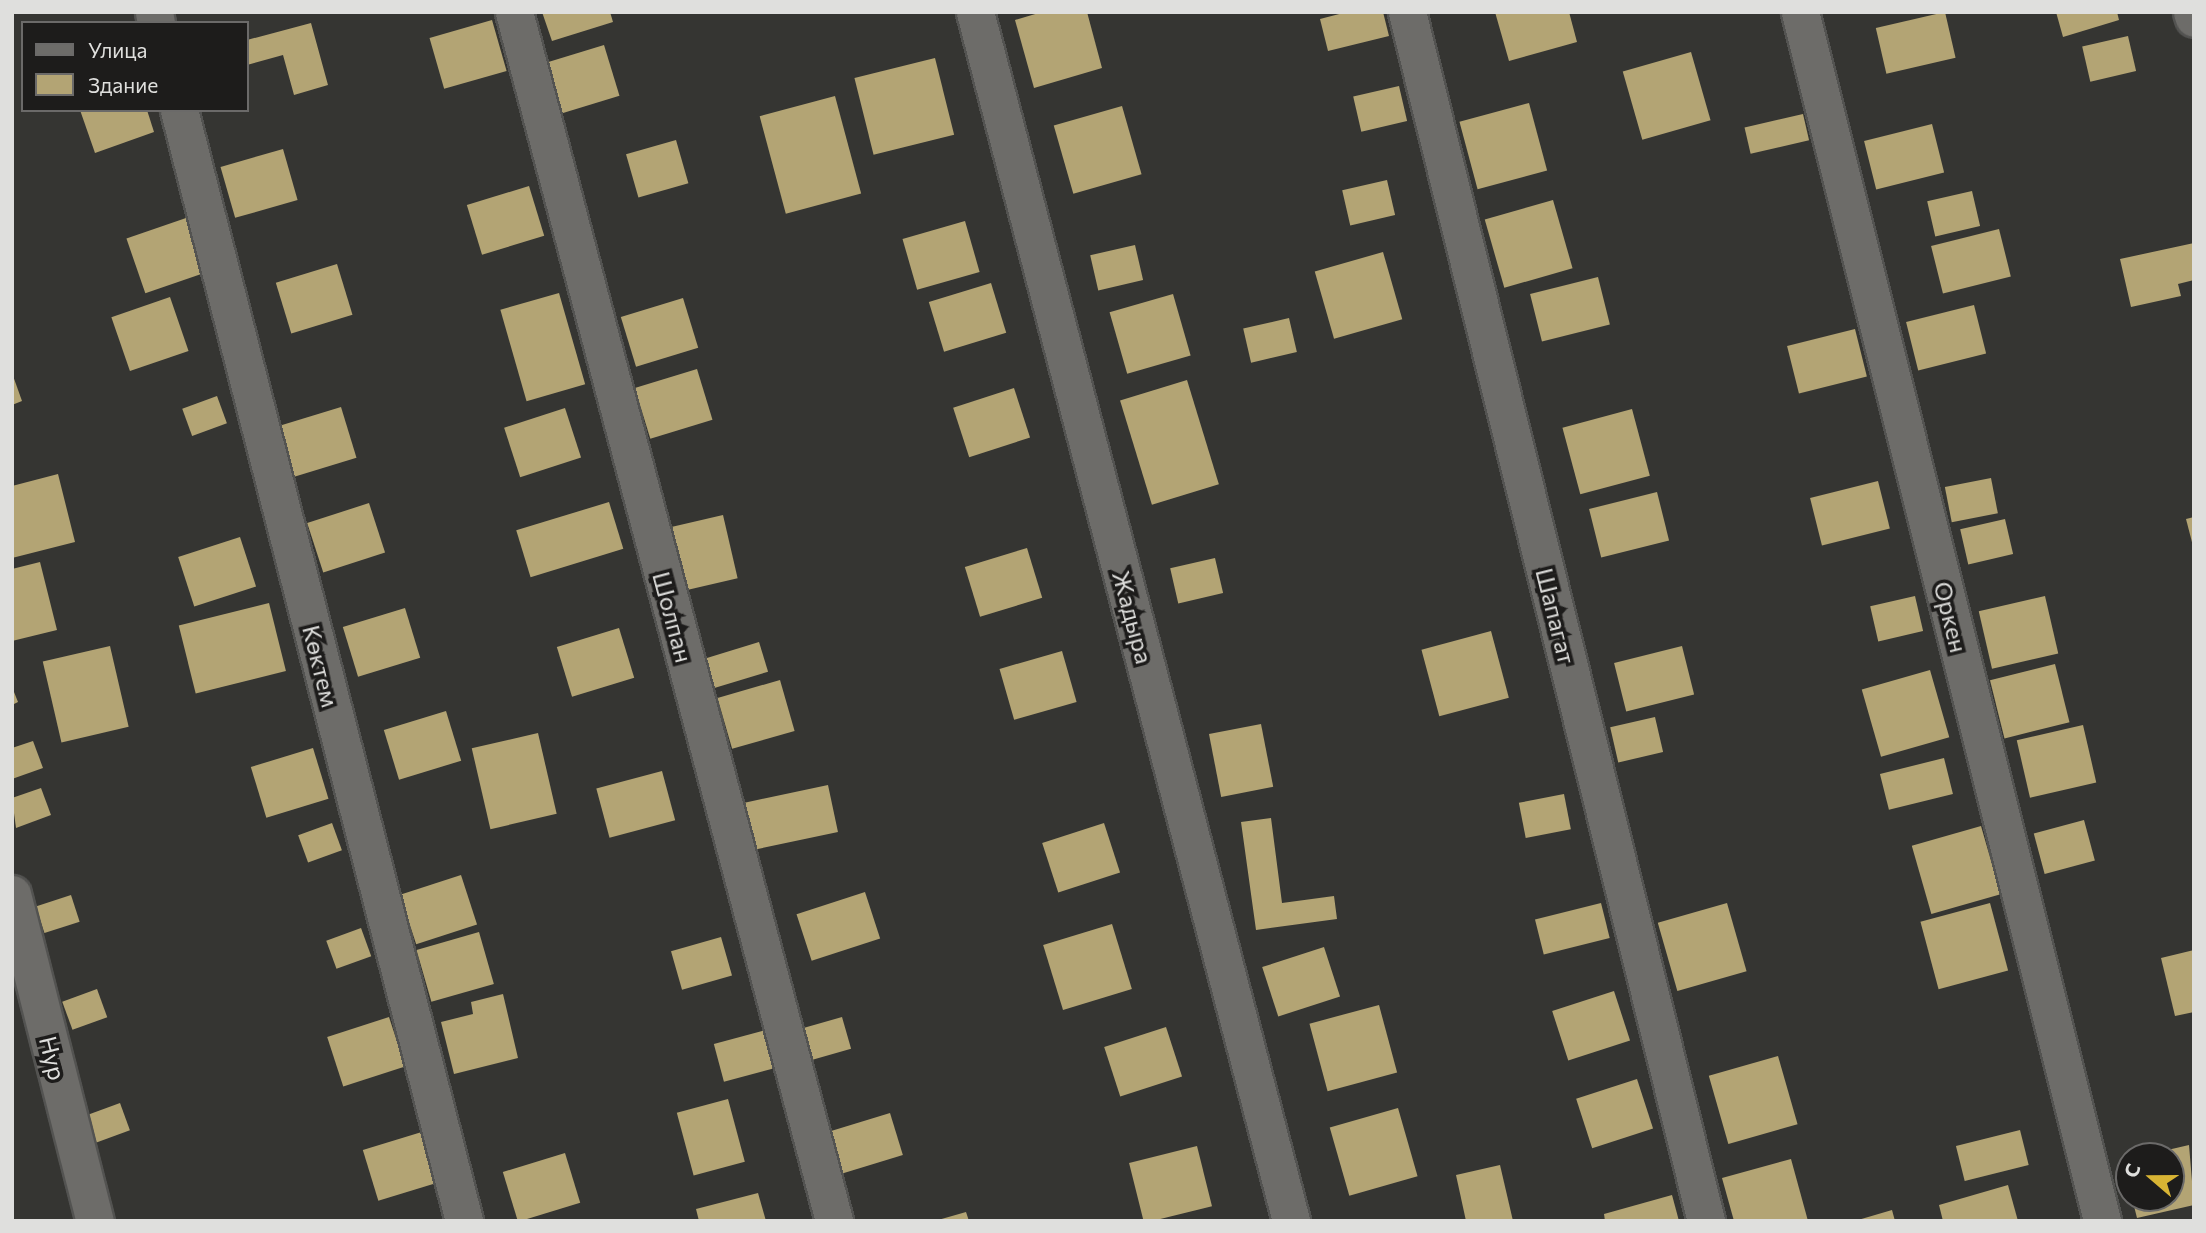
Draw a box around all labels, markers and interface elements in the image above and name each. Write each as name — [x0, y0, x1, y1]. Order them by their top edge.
legend — [21, 21, 248, 112]
text: Улица — [88, 37, 147, 62]
text: Здание — [88, 72, 158, 97]
street label: Шапагат — [1530, 565, 1582, 667]
street label: Жадыра — [1107, 567, 1159, 667]
street label: Шолпан — [647, 568, 699, 666]
street label: Оркен — [1928, 578, 1974, 656]
street label: Көктем — [297, 622, 345, 710]
street label: Нур — [34, 1033, 72, 1083]
north arrow — [2115, 1142, 2185, 1212]
text: С — [2119, 1160, 2145, 1180]

